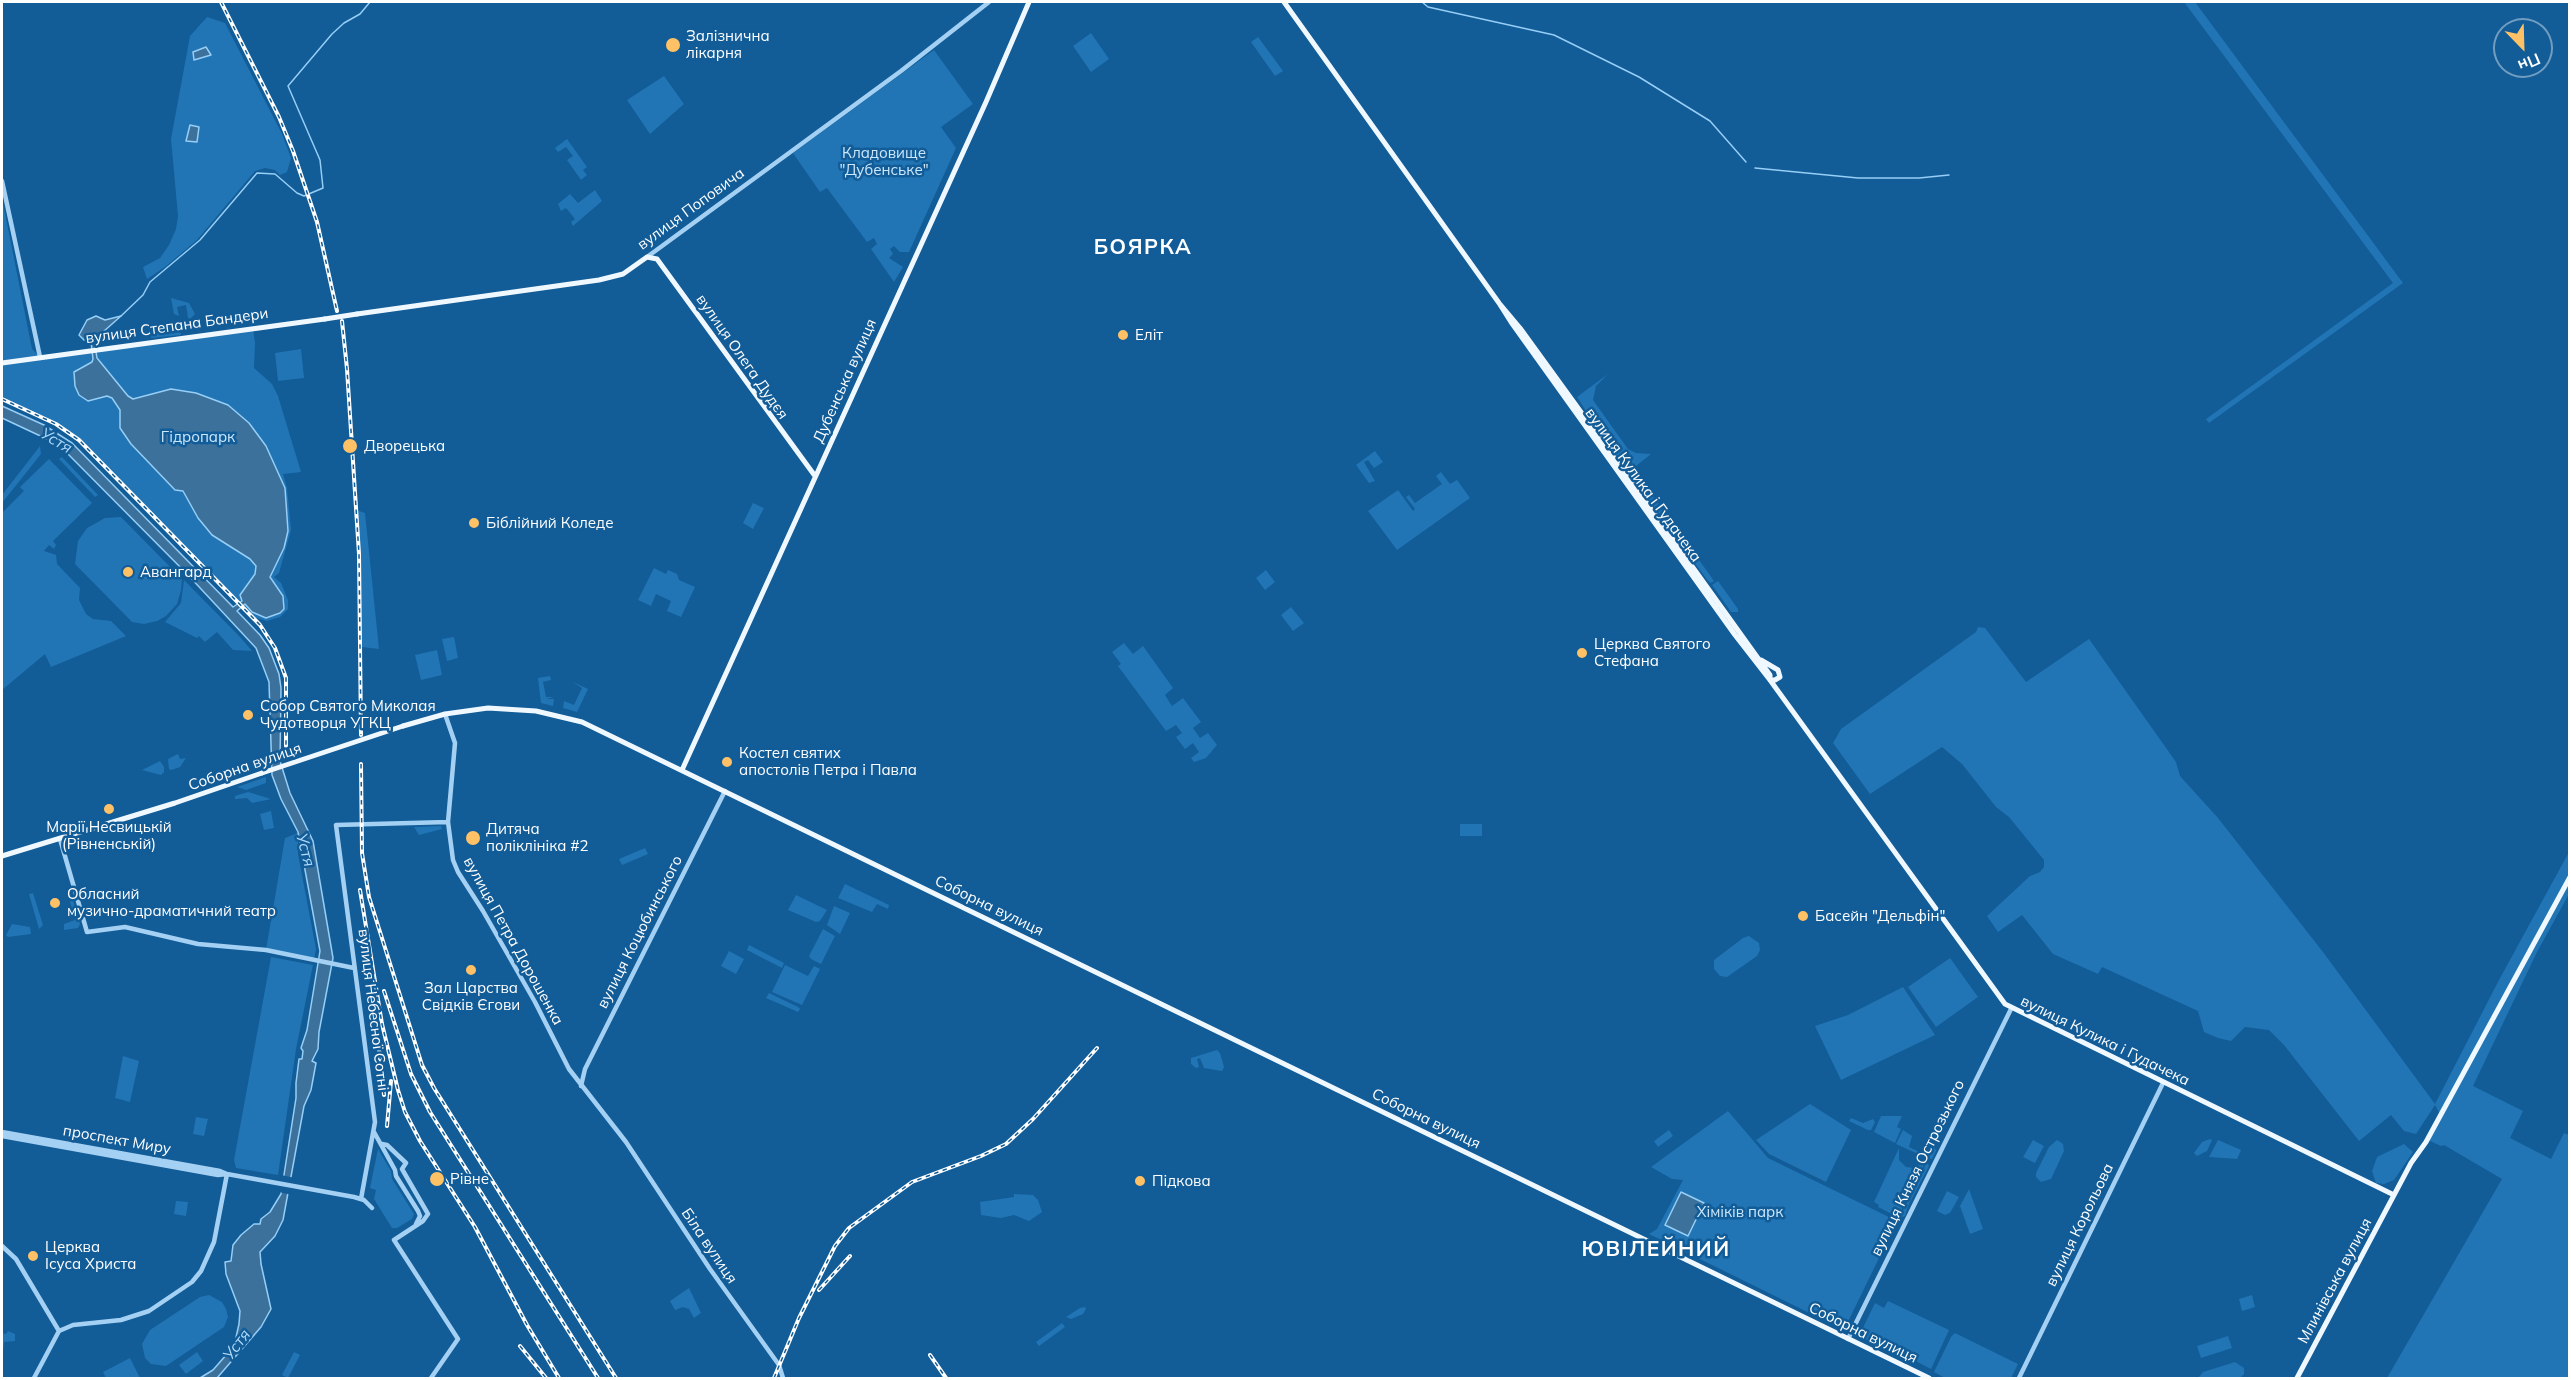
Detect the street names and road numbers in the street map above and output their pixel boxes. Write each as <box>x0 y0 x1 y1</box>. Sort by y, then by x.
street label: вулиця Поповича <box>634 164 748 254</box>
street label: вулиця Олега Дудєя <box>692 291 792 423</box>
street label: вулиця Степана Бандери <box>84 304 270 348</box>
street label: Дубенська вулиця <box>810 316 880 446</box>
street label: вулиця Кулика і Гудачека <box>1581 405 1705 565</box>
street label: Соборна вулиця <box>186 739 304 795</box>
street label: вулиця Коцюбинського <box>594 853 686 1011</box>
street label: вулиця Петра Дорошенка <box>459 854 567 1028</box>
street label: Соборна вулиця <box>932 872 1046 940</box>
street label: вулиця Небесної Сотні <box>354 928 392 1092</box>
street label: вулиця Кулика і Гудачека <box>2018 992 2192 1090</box>
street label: вулиця Князя Острозького <box>1867 1077 1969 1259</box>
street label: Соборна вулиця <box>1369 1085 1483 1153</box>
street label: проспект Миру <box>62 1122 172 1158</box>
street label: вулиця Корольова <box>2042 1161 2118 1289</box>
street label: Біла вулиця <box>677 1205 741 1287</box>
street label: Млинівська вулиця <box>2294 1215 2376 1347</box>
street label: Соборна вулиця <box>1806 1299 1920 1367</box>

